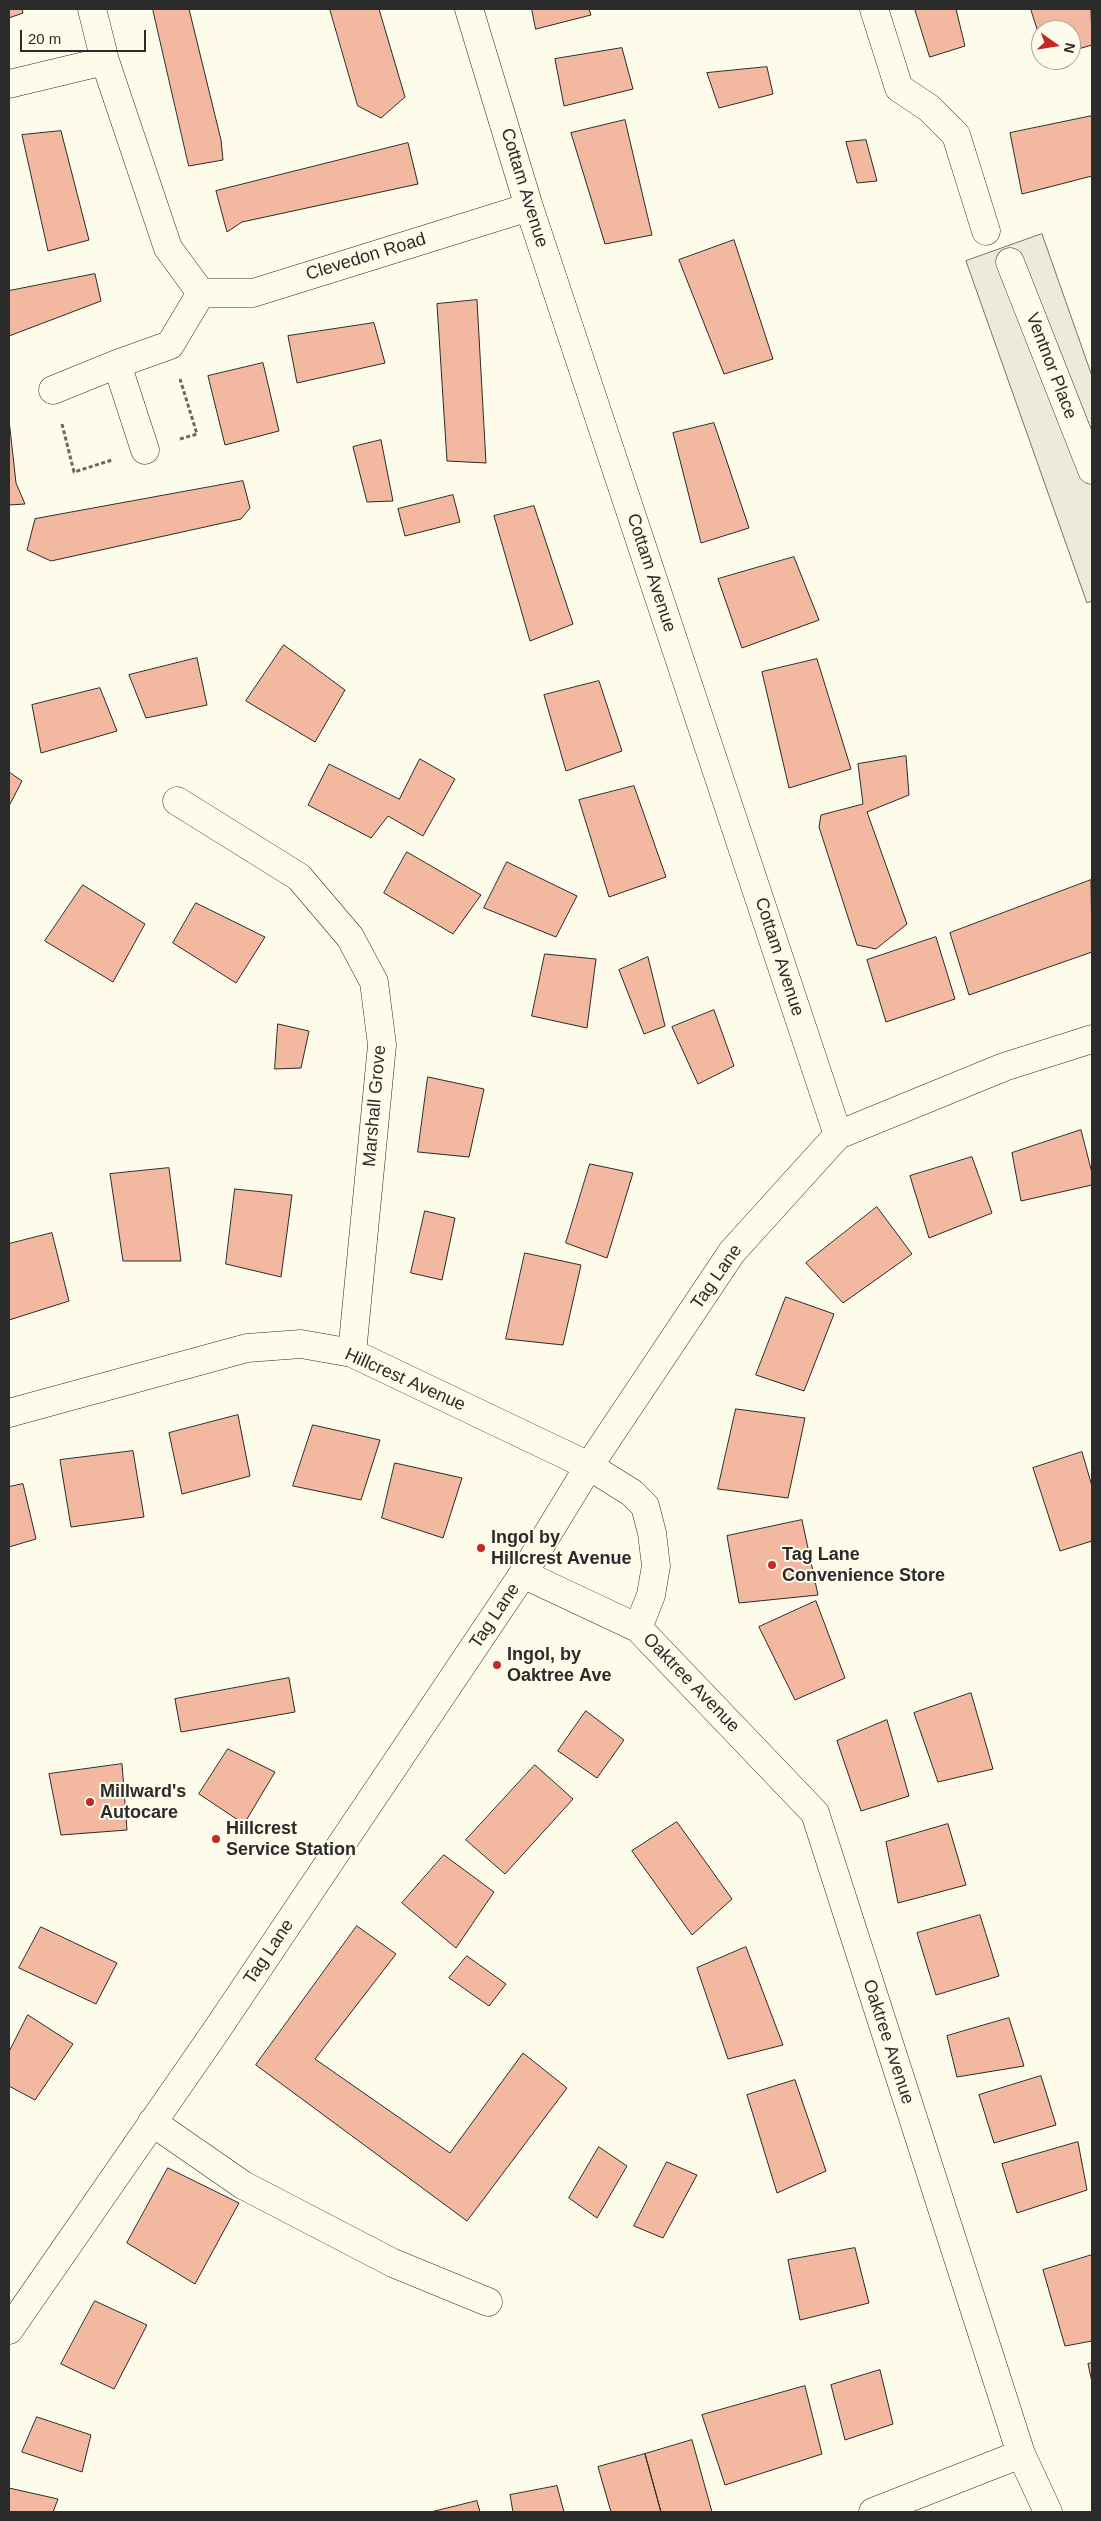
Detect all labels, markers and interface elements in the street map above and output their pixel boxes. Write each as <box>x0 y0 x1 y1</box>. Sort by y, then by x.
scale bar <box>22 20 149 52</box>
north arrow <box>1031 20 1081 70</box>
text: 20 m <box>28 30 61 47</box>
text: N <box>1061 41 1079 55</box>
street label: Cottam Avenue <box>496 126 552 250</box>
street label: Clevedon Road <box>304 229 428 285</box>
street label: Ventnor Place <box>1021 310 1081 422</box>
street label: Cottam Avenue <box>622 511 680 635</box>
street label: Cottam Avenue <box>750 895 808 1019</box>
street label: Marshall Grove <box>359 1044 391 1168</box>
street label: Tag Lane <box>687 1240 747 1314</box>
street label: Hillcrest Avenue <box>341 1344 469 1416</box>
place label: Ingol by Hillcrest Avenue <box>491 1527 631 1570</box>
marker: Ingol by Hillcrest Avenue <box>475 1542 487 1554</box>
place label: Tag Lane Convenience Store <box>782 1544 945 1586</box>
marker: Tag Lane Convenience Store <box>766 1559 778 1571</box>
street label: Tag Lane <box>465 1579 525 1653</box>
street label: Oaktree Avenue <box>638 1629 744 1737</box>
place label: Ingol, by Oaktree Ave <box>507 1644 611 1686</box>
marker: Ingol, by Oaktree Ave <box>491 1659 503 1671</box>
place label: Millward's Autocare <box>100 1781 186 1824</box>
marker: Millward's Autocare <box>84 1796 96 1808</box>
place label: Hillcrest Service Station <box>226 1818 356 1860</box>
marker: Hillcrest Service Station <box>210 1833 222 1845</box>
street label: Tag Lane <box>239 1915 299 1989</box>
street label: Oaktree Avenue <box>858 1977 918 2107</box>

